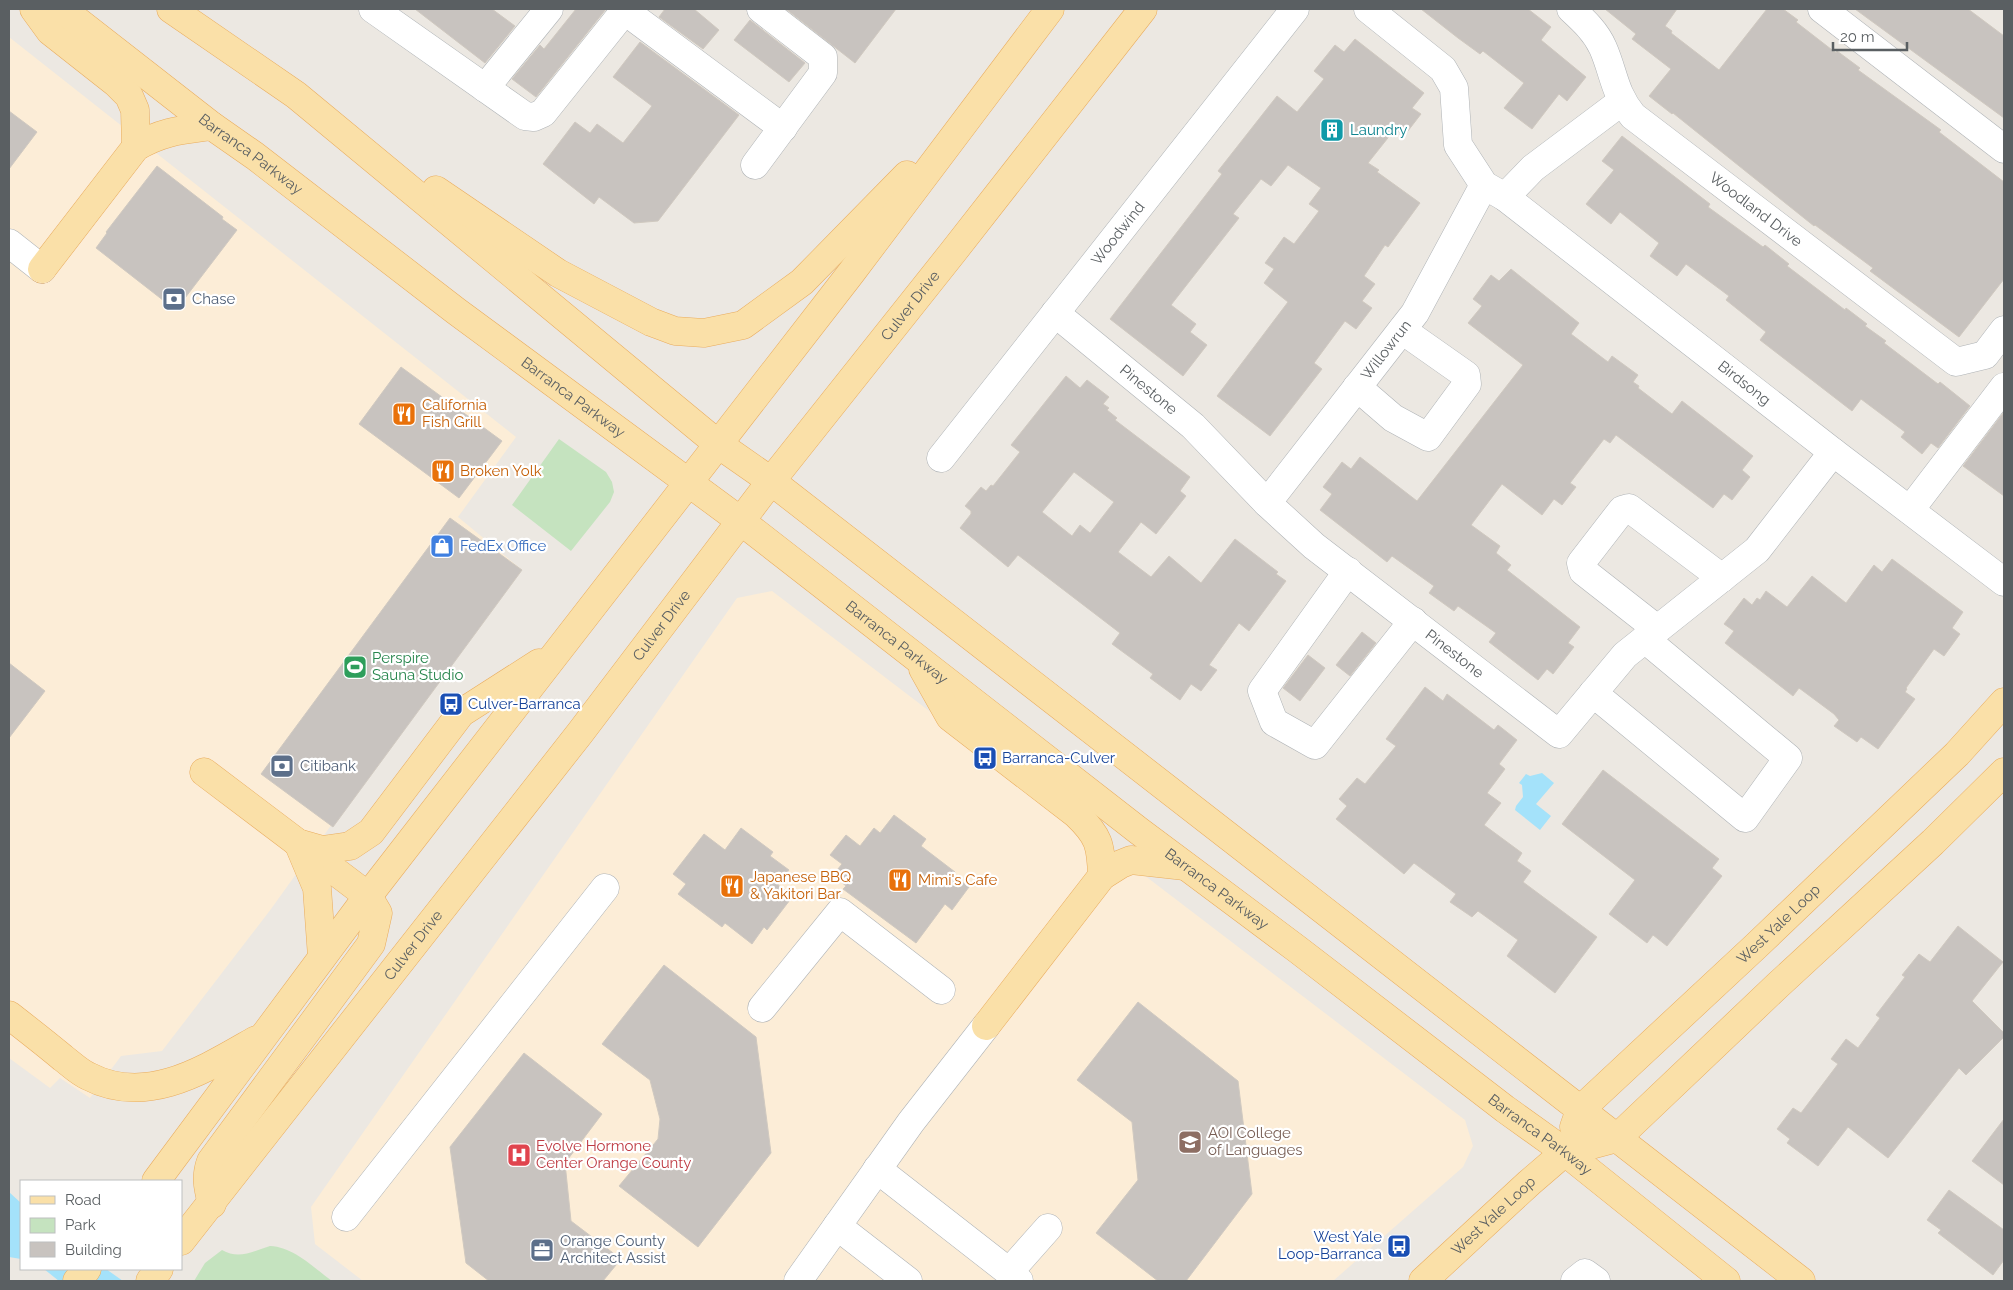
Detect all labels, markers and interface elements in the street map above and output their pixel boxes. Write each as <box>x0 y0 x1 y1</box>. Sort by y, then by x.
scale bar <box>1833 20 1907 52</box>
text: 20 m <box>1840 28 1875 46</box>
street label: Barranca Parkway <box>195 110 306 198</box>
building icon: Laundry <box>1319 117 1345 143</box>
place label: Laundry <box>1350 121 1407 139</box>
street label: Woodland Drive <box>1706 168 1806 251</box>
street label: Woodwind <box>1088 198 1149 269</box>
street label: Culver Drive <box>877 267 944 344</box>
bank icon: Chase <box>161 286 187 312</box>
place label: Chase <box>192 290 235 308</box>
street label: Willowrun <box>1357 316 1415 383</box>
street label: Barranca Parkway <box>518 353 629 442</box>
street label: Birdsong <box>1714 357 1774 409</box>
street label: Pinestone <box>1116 361 1181 419</box>
place label: California Fish Grill <box>422 396 487 431</box>
restaurant icon: California Fish Grill <box>391 401 417 427</box>
restaurant icon: Broken Yolk <box>430 458 456 484</box>
place label: Broken Yolk <box>460 462 542 480</box>
shop icon: FedEx Office <box>429 533 455 559</box>
place label: FedEx Office <box>460 537 546 555</box>
street label: Culver Drive <box>629 586 694 664</box>
street label: Barranca Parkway <box>842 597 951 688</box>
street label: Pinestone <box>1422 626 1487 682</box>
place label: Perspire Sauna Studio <box>372 649 463 684</box>
sports icon: Perspire Sauna Studio <box>342 654 368 680</box>
bus stop icon: Culver-Barranca <box>438 691 464 717</box>
place label: Culver-Barranca <box>468 695 581 713</box>
bus stop icon: Barranca-Culver <box>972 745 998 771</box>
place label: Barranca-Culver <box>1002 749 1116 767</box>
bank icon: Citibank <box>269 753 295 779</box>
place label: Citibank <box>300 757 356 775</box>
street label: Barranca Parkway <box>1161 845 1272 934</box>
restaurant icon: Mimi's Cafe <box>887 867 913 893</box>
place label: Japanese BBQ & Yakitori Bar <box>750 868 851 903</box>
place label: Mimi's Cafe <box>918 871 997 889</box>
restaurant icon: Japanese BBQ & Yakitori Bar <box>719 873 745 899</box>
street label: West Yale Loop <box>1733 880 1824 968</box>
street label: Culver Drive <box>380 906 446 984</box>
street label: Barranca Parkway <box>1485 1090 1596 1179</box>
place label: AOI College of Languages <box>1208 1124 1303 1159</box>
school or university icon: AOI College of Languages <box>1177 1129 1203 1155</box>
place label: Evolve Hormone Center Orange County <box>536 1137 691 1172</box>
hospital icon: Evolve Hormone Center Orange County <box>506 1142 532 1168</box>
street label: West Yale Loop <box>1448 1172 1539 1259</box>
legend <box>20 1180 182 1270</box>
text: Road <box>65 1191 101 1209</box>
text: Park <box>65 1216 96 1234</box>
place label: West Yale Loop-Barranca <box>1278 1228 1382 1263</box>
place label: Orange County Architect Assist <box>560 1232 666 1267</box>
bus stop icon: West Yale Loop-Barranca <box>1386 1233 1412 1259</box>
office icon: Orange County Architect Assist <box>529 1237 555 1263</box>
text: Building <box>65 1241 122 1259</box>

